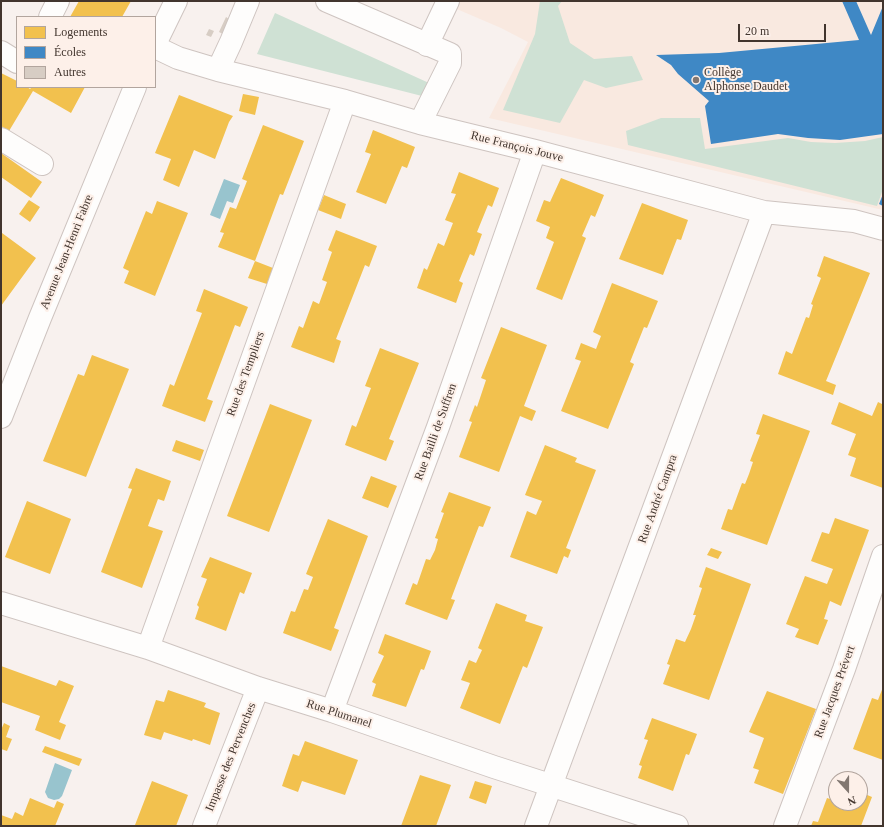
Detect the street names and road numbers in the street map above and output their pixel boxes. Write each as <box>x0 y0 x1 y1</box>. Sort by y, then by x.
street label: Rue François Jouve <box>469 129 565 165</box>
street label: Avenue Jean-Henri Fabre <box>37 193 97 311</box>
street label: Rue des Templiers <box>224 330 268 418</box>
street label: Rue Bailli de Suffren <box>412 382 460 482</box>
street label: Rue André Campra <box>635 453 681 545</box>
street label: Rue Jacques Prévert <box>812 644 858 740</box>
street label: Rue Plumanel <box>305 697 373 731</box>
street label: Impasse des Pervenches <box>203 701 259 813</box>

